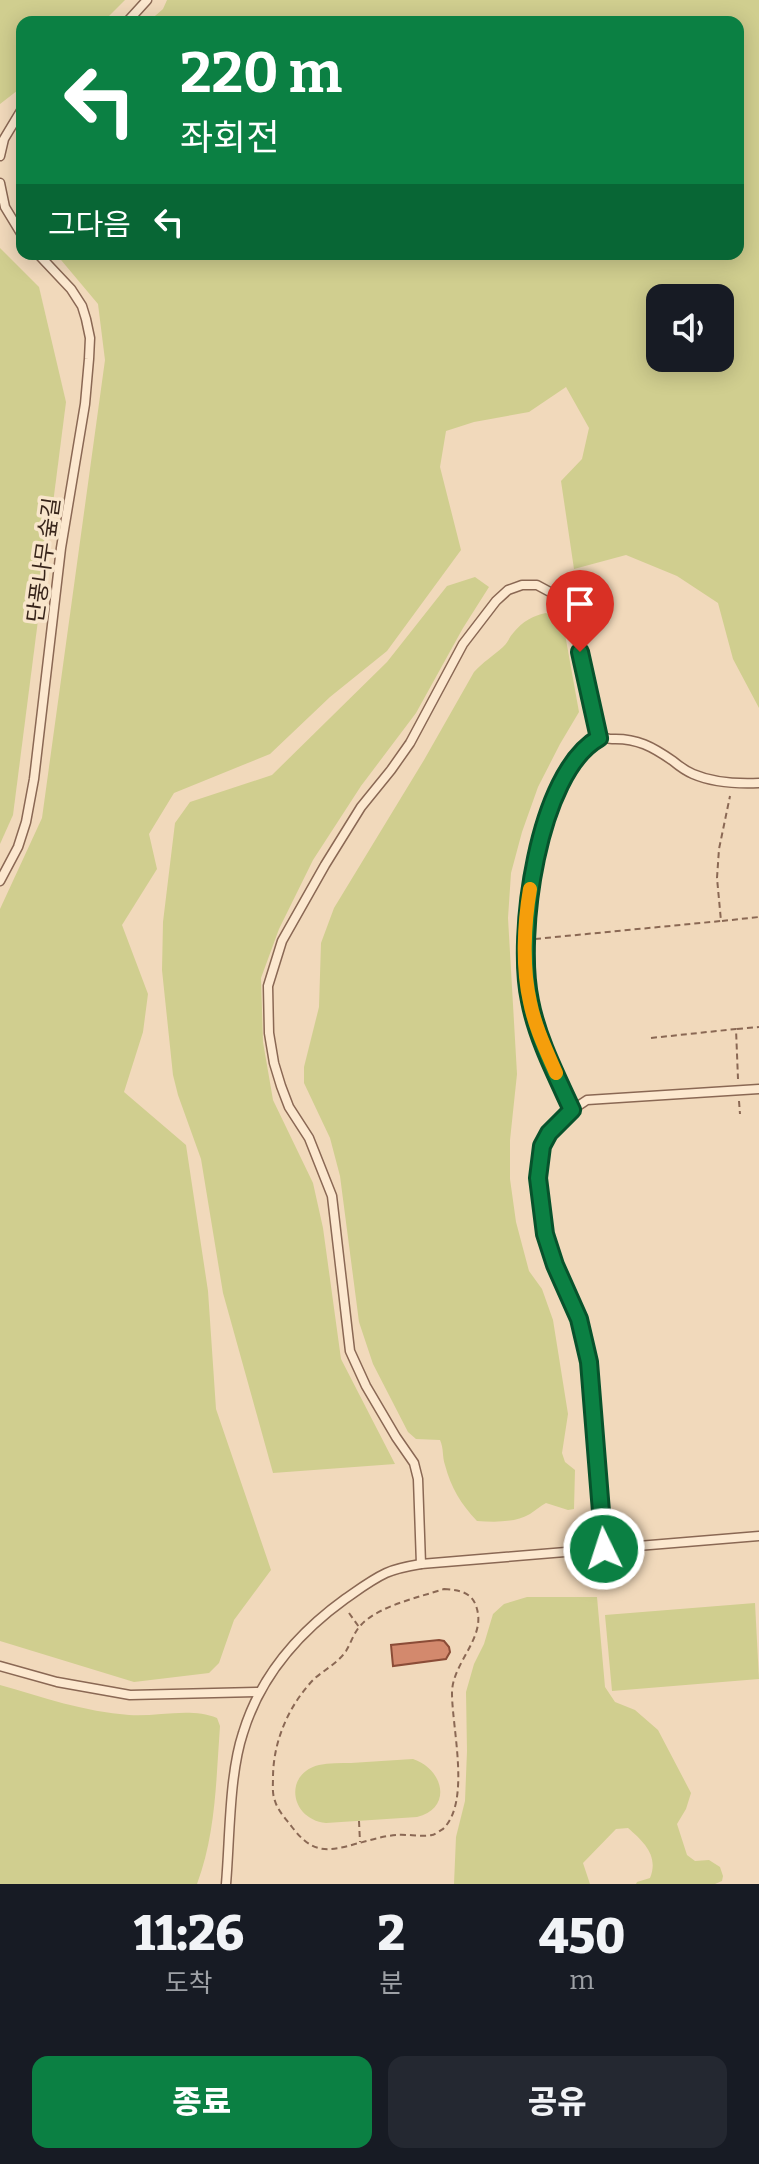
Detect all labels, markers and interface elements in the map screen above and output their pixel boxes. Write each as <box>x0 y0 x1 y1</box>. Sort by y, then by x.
text: 220 m <box>180 40 342 107</box>
icon: left <box>48 48 152 152</box>
text: 좌회전 <box>180 116 279 160</box>
icon: left <box>147 200 191 244</box>
text: 그다음 <box>48 207 131 243</box>
map controls <box>646 284 734 372</box>
button: sound <box>646 284 734 372</box>
street label: 단풍나무 숲길 <box>21 496 66 624</box>
pin <box>546 570 614 652</box>
icon: arrive <box>558 582 602 626</box>
position arrow <box>562 1507 646 1591</box>
text: 11:26 <box>134 1905 244 1963</box>
text: 2 <box>378 1905 405 1963</box>
text: 450 <box>539 1908 625 1966</box>
text: m <box>570 1965 594 1996</box>
text: 도착 <box>165 1968 213 1999</box>
text: 분 <box>379 1968 403 1999</box>
button: 종료 <box>32 2056 372 2148</box>
button: 공유 <box>388 2056 727 2148</box>

